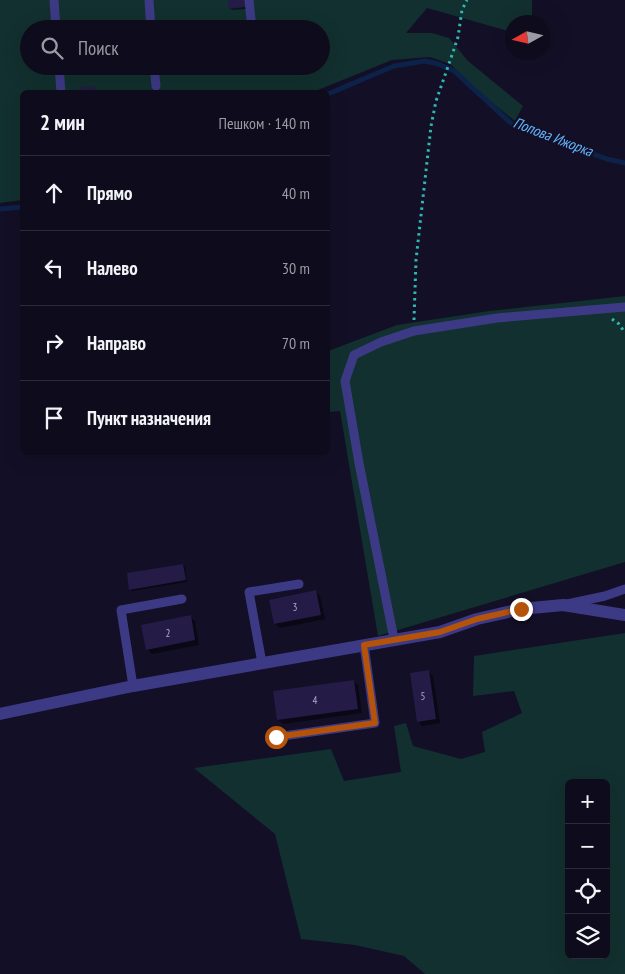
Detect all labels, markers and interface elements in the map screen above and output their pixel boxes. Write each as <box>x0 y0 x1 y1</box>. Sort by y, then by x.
north arrow <box>505 15 550 60</box>
search box <box>20 20 330 75</box>
icon: search <box>38 34 66 62</box>
text: Поиск <box>78 36 119 60</box>
text: 2 мин <box>40 109 85 136</box>
text: Пешком · 140 m <box>219 113 310 133</box>
water label: Попова Ижорка <box>511 113 596 161</box>
icon: ahead <box>40 179 68 207</box>
text: Прямо <box>87 181 132 205</box>
text: 40 m <box>282 183 310 203</box>
icon: left <box>40 254 68 282</box>
text: Налево <box>87 256 138 280</box>
text: 30 m <box>282 258 310 278</box>
icon: right <box>40 329 68 357</box>
text: Направо <box>87 331 146 355</box>
text: 70 m <box>282 333 310 353</box>
icon: arrive <box>40 404 68 432</box>
text: Пункт назначения <box>87 406 211 430</box>
route end <box>510 598 533 621</box>
house number: 3 <box>293 600 298 614</box>
house number: 2 <box>166 626 171 640</box>
house number: 5 <box>421 689 426 703</box>
house number: 4 <box>313 693 318 707</box>
route start <box>265 726 288 749</box>
map controls <box>565 779 610 959</box>
button: + <box>565 779 610 824</box>
button: − <box>565 824 610 869</box>
button: locate <box>565 869 610 914</box>
button: layers <box>565 914 610 959</box>

